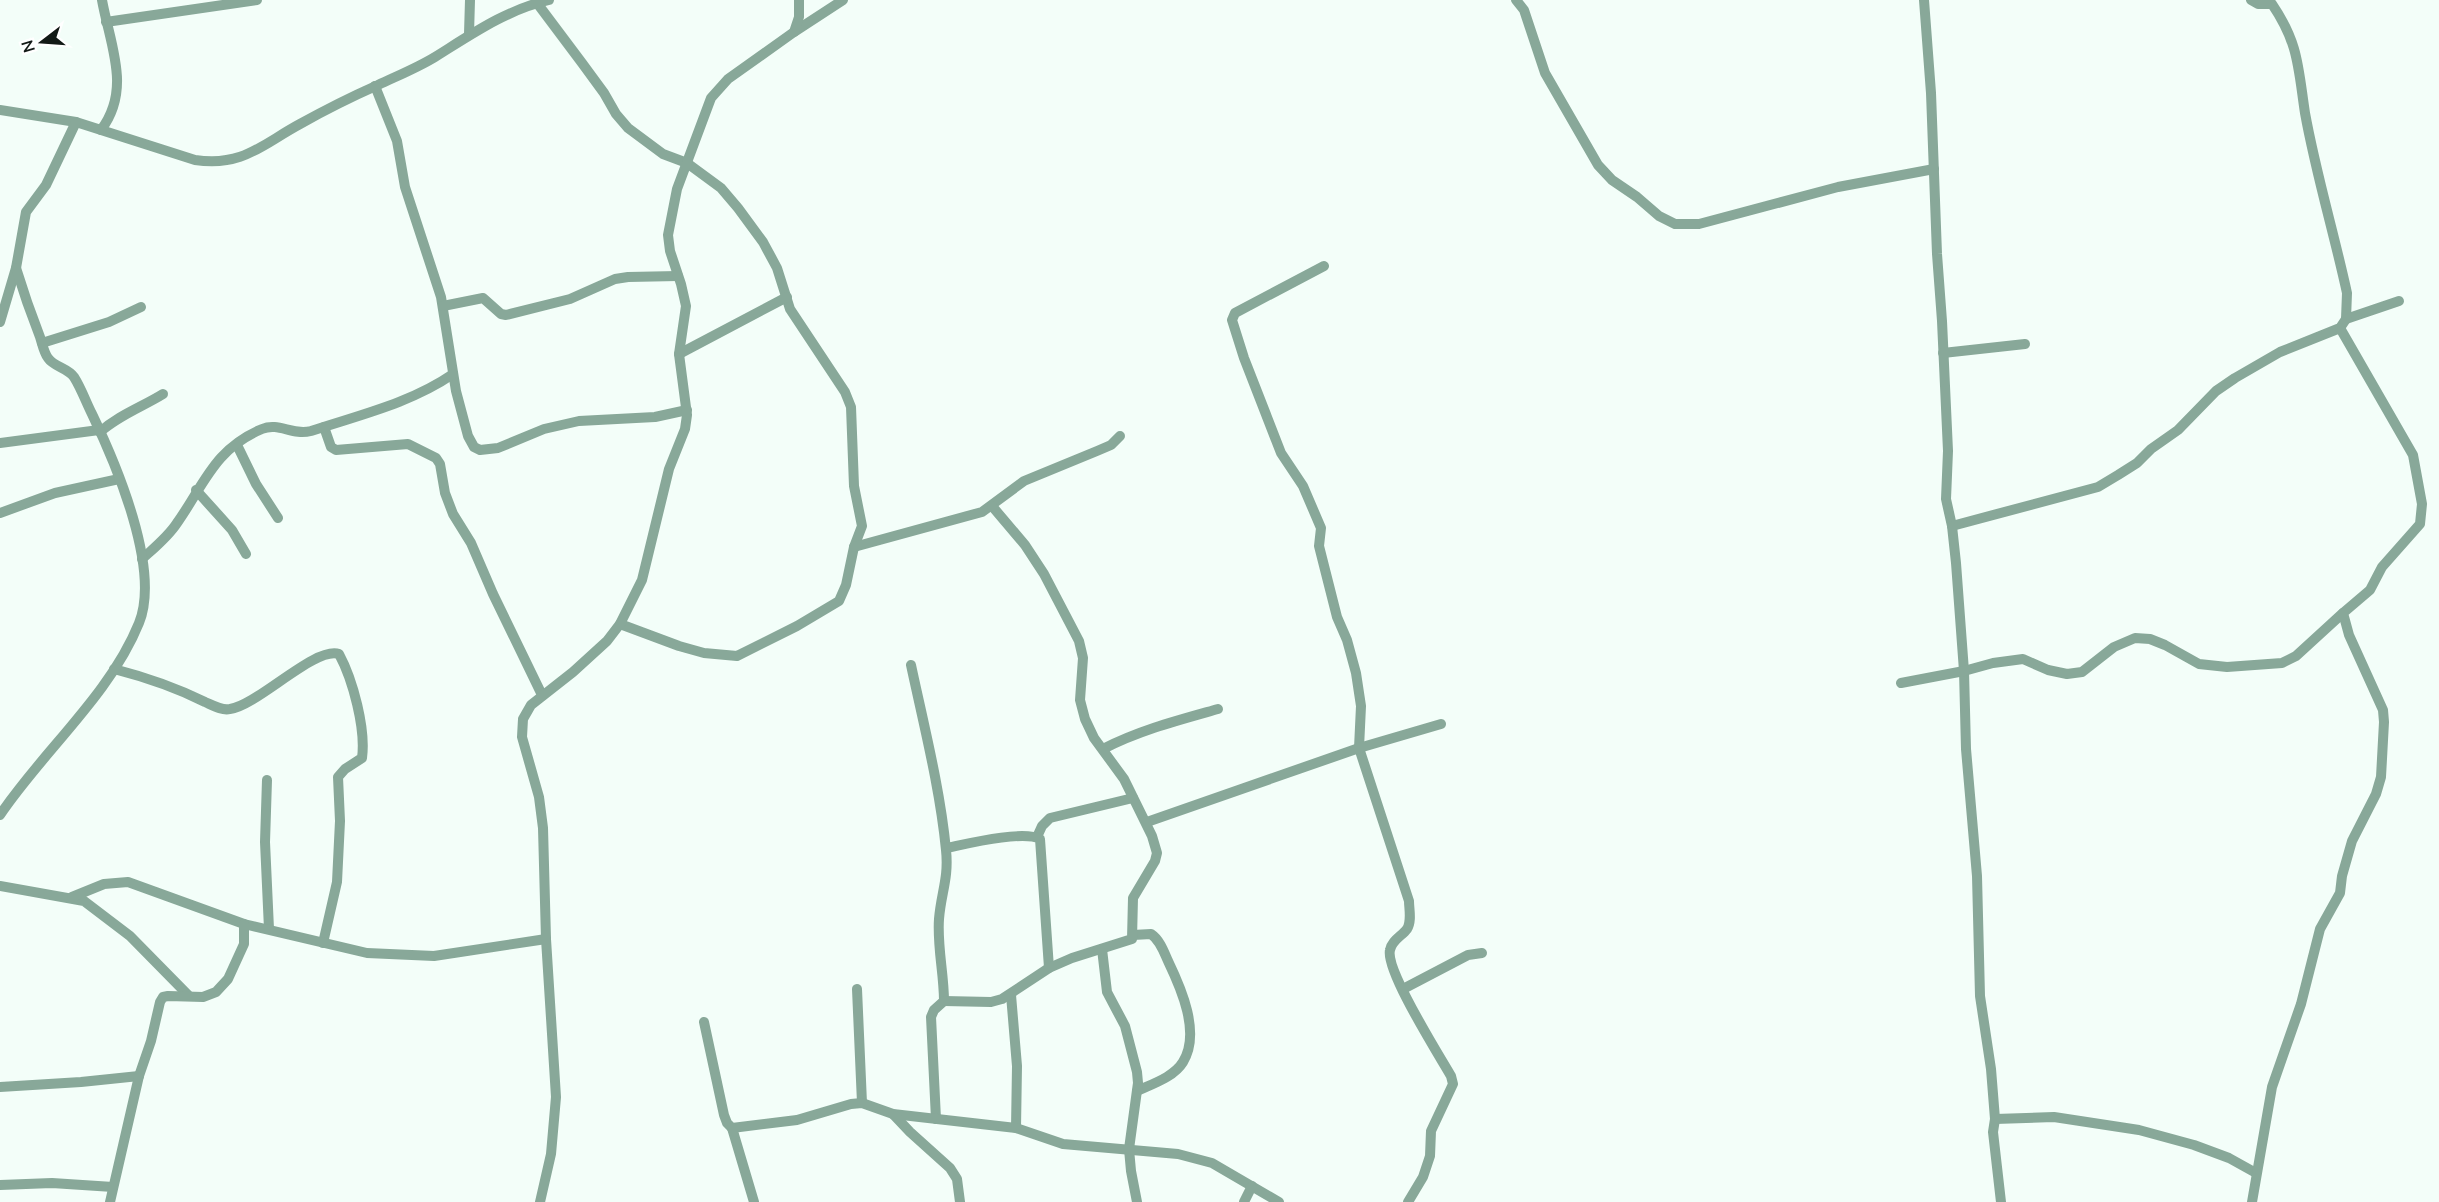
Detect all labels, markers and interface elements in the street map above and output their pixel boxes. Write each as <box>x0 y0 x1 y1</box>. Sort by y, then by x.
north arrow <box>12 12 72 72</box>
text: N <box>16 38 39 55</box>

